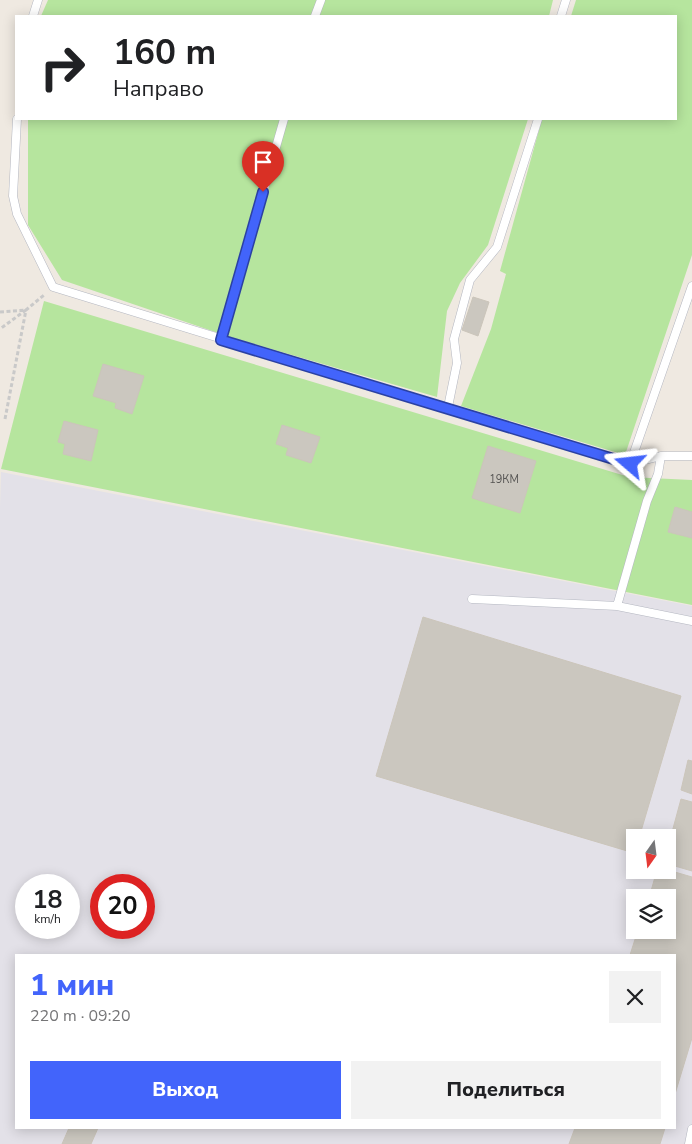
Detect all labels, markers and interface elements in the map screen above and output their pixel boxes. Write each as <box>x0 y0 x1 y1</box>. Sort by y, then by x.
text: 160 m <box>113 29 216 76</box>
icon: right <box>30 35 95 100</box>
text: Направо <box>113 74 204 104</box>
pin <box>242 141 284 192</box>
icon: arrive <box>249 148 277 176</box>
position arrow <box>603 437 655 489</box>
house number: 19КМ <box>489 472 519 487</box>
north arrow <box>626 829 676 879</box>
map controls <box>626 829 676 939</box>
speed limit sign: 20 <box>90 874 155 939</box>
text: 18 <box>32 883 63 917</box>
button: layers <box>626 889 676 939</box>
text: km/h <box>34 911 61 927</box>
text: 1 мин <box>30 965 114 1006</box>
button: close <box>609 971 661 1023</box>
text: 220 m · 09:20 <box>30 1005 131 1027</box>
button: Выход <box>30 1061 341 1119</box>
button: Поделиться <box>351 1061 661 1119</box>

